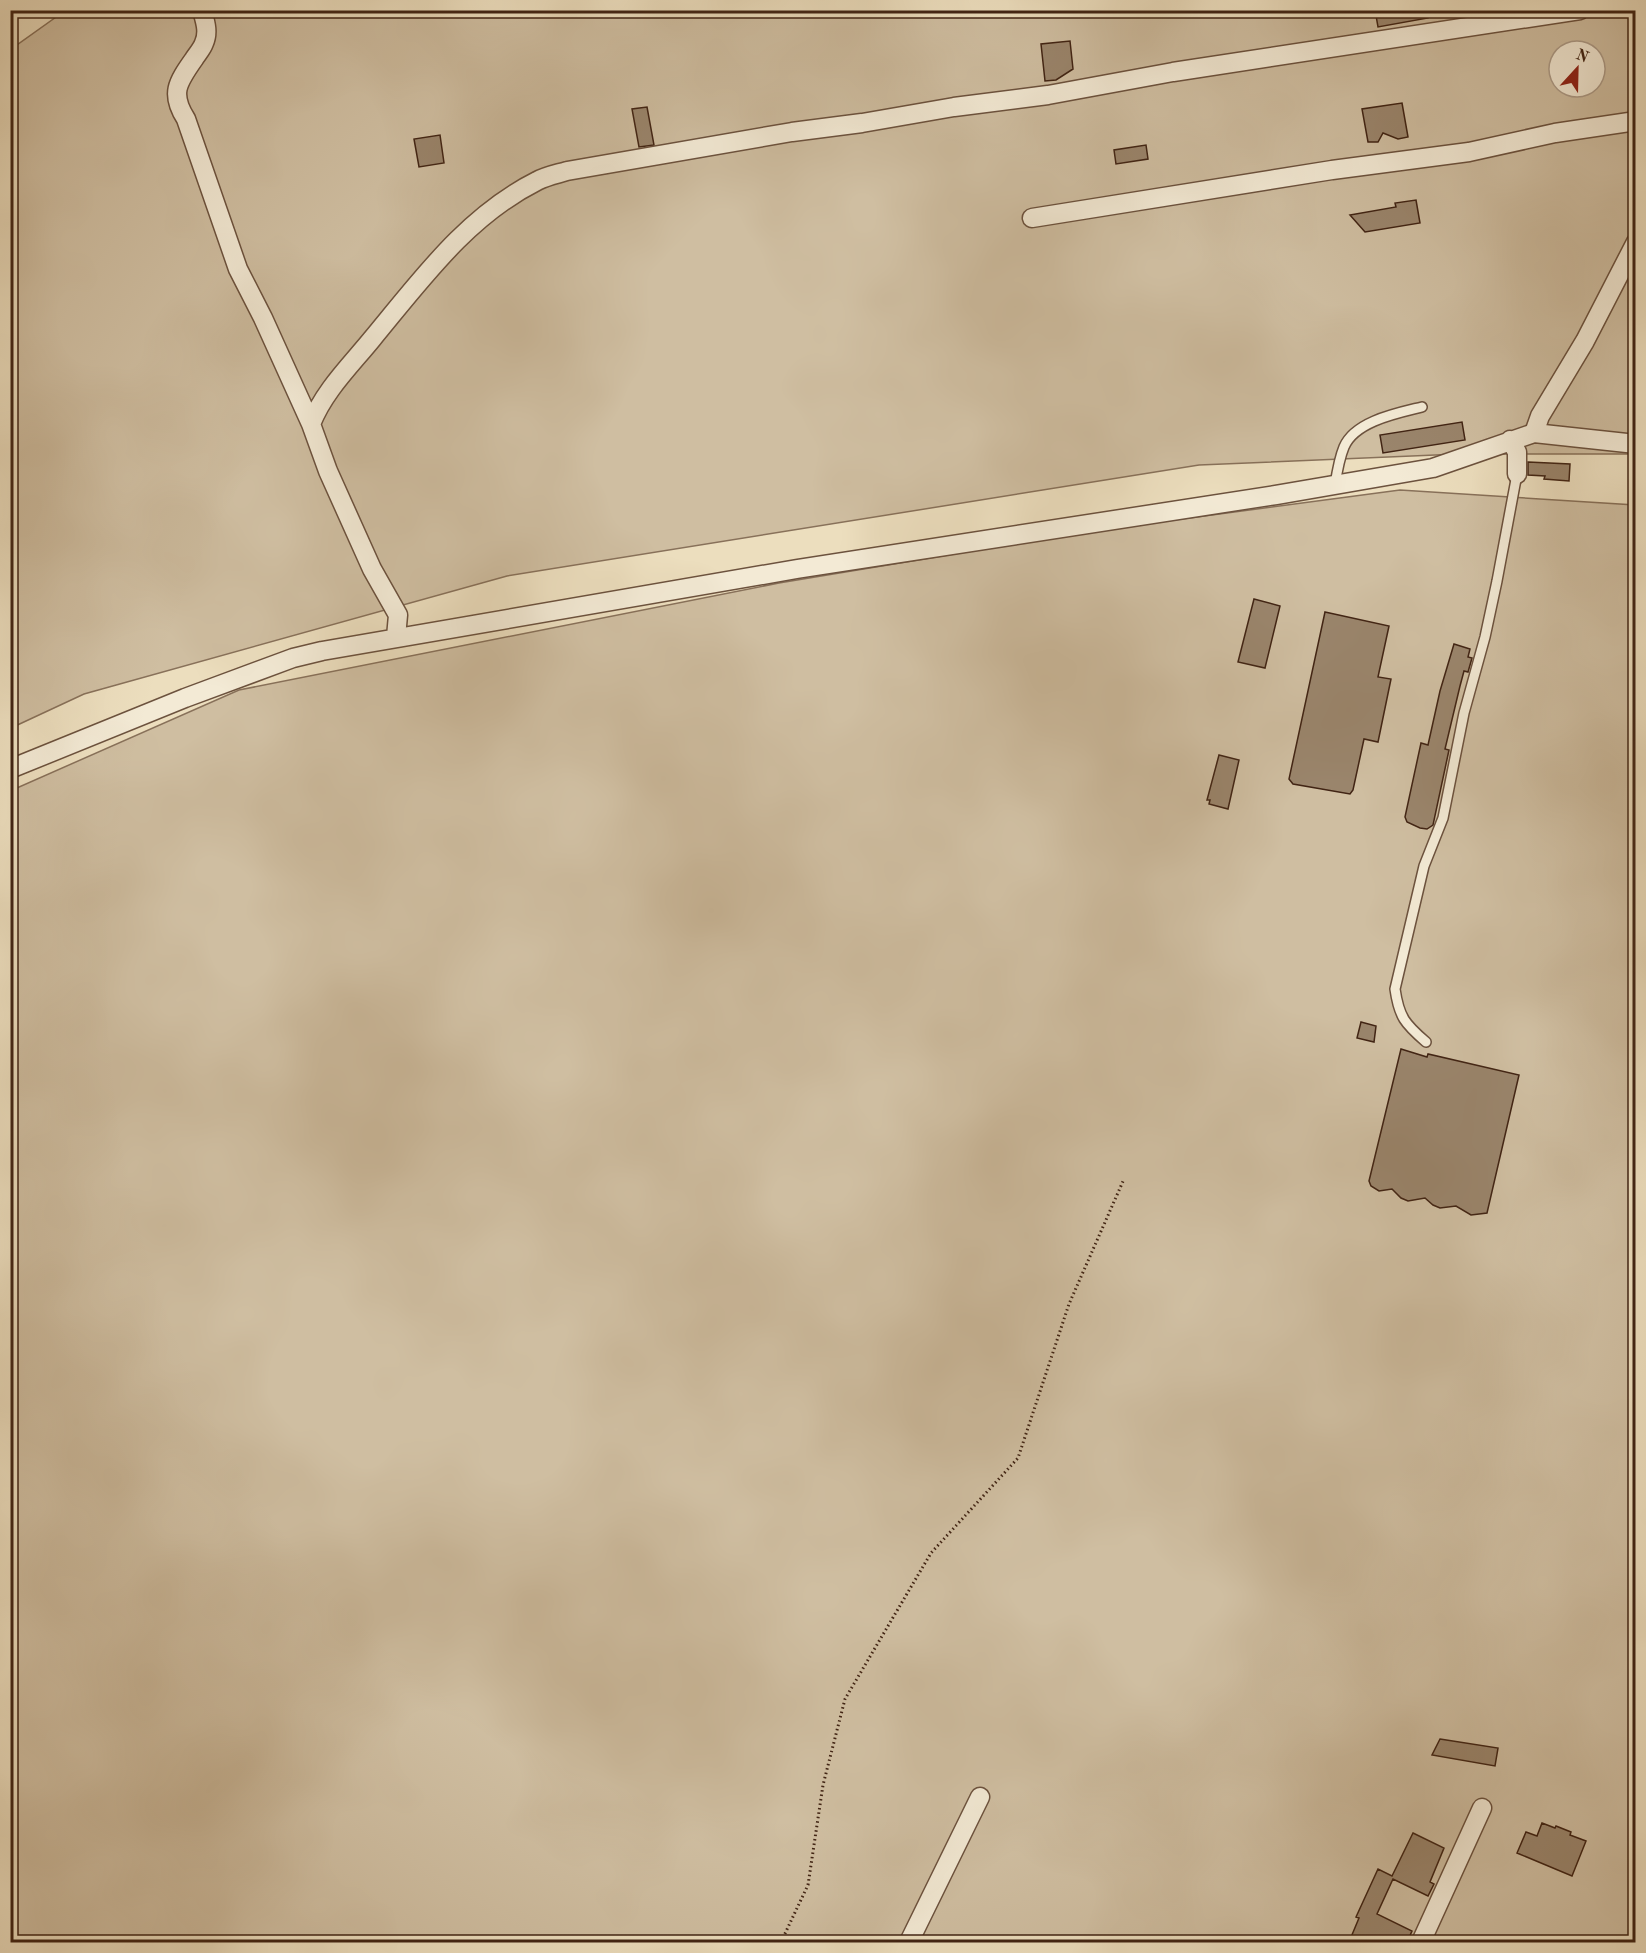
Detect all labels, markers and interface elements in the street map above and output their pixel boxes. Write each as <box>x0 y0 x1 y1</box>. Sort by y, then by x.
north arrow <box>1547 39 1607 99</box>
text: N <box>1573 47 1591 67</box>

